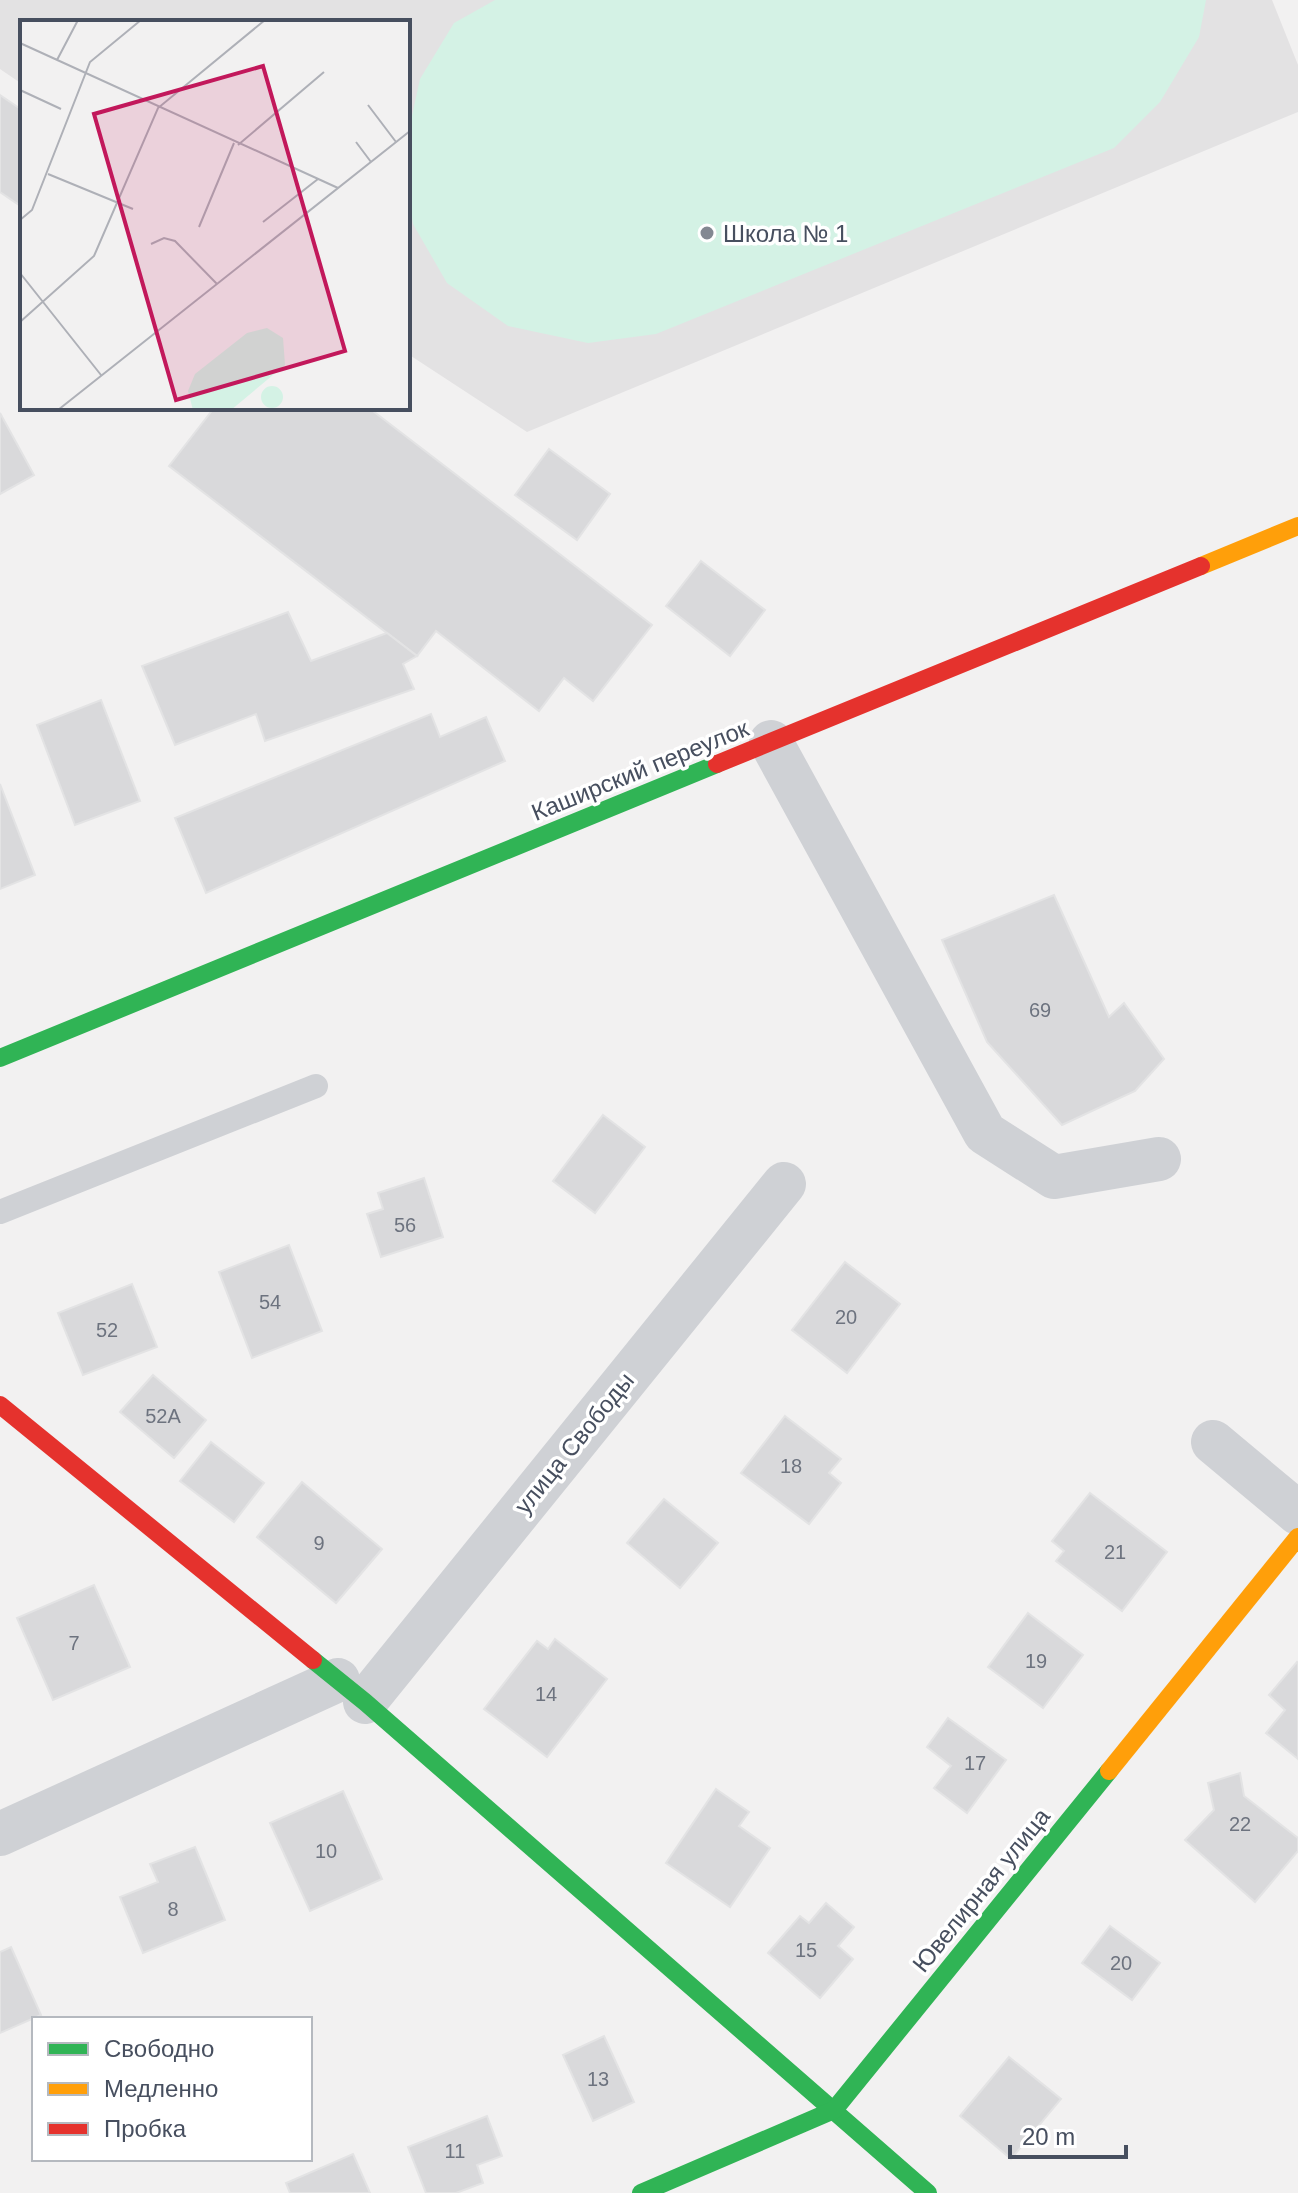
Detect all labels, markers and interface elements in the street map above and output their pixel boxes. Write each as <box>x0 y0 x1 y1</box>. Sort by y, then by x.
inset map <box>20 20 410 410</box>
place label: Школа № 1 <box>723 220 848 247</box>
marker: Школа № 1 <box>698 224 716 242</box>
street label: Каширский переулок <box>528 714 753 826</box>
house number: 69 <box>1029 999 1051 1021</box>
house number: 56 <box>394 1214 416 1236</box>
house number: 54 <box>259 1291 281 1313</box>
house number: 20 <box>835 1306 857 1328</box>
house number: 52 <box>96 1319 118 1341</box>
street label: улица Свободы <box>509 1367 639 1519</box>
house number: 52А <box>145 1405 181 1427</box>
house number: 18 <box>780 1455 802 1477</box>
house number: 9 <box>313 1532 325 1554</box>
house number: 21 <box>1104 1541 1126 1563</box>
house number: 7 <box>68 1632 80 1654</box>
house number: 19 <box>1025 1650 1047 1672</box>
house number: 14 <box>535 1683 557 1705</box>
house number: 17 <box>964 1752 986 1774</box>
street label: Ювелирная улица <box>907 1802 1056 1977</box>
house number: 22 <box>1229 1813 1251 1835</box>
house number: 10 <box>315 1840 337 1862</box>
house number: 8 <box>167 1898 179 1920</box>
house number: 15 <box>795 1939 817 1961</box>
house number: 20 <box>1110 1952 1132 1974</box>
legend <box>32 2017 312 2161</box>
text: Свободно <box>104 2035 214 2062</box>
house number: 13 <box>587 2068 609 2090</box>
text: Медленно <box>104 2075 218 2102</box>
scale bar <box>1010 2109 1126 2159</box>
text: Пробка <box>104 2115 187 2142</box>
text: 20 m <box>1022 2123 1075 2150</box>
house number: 11 <box>445 2140 465 2162</box>

